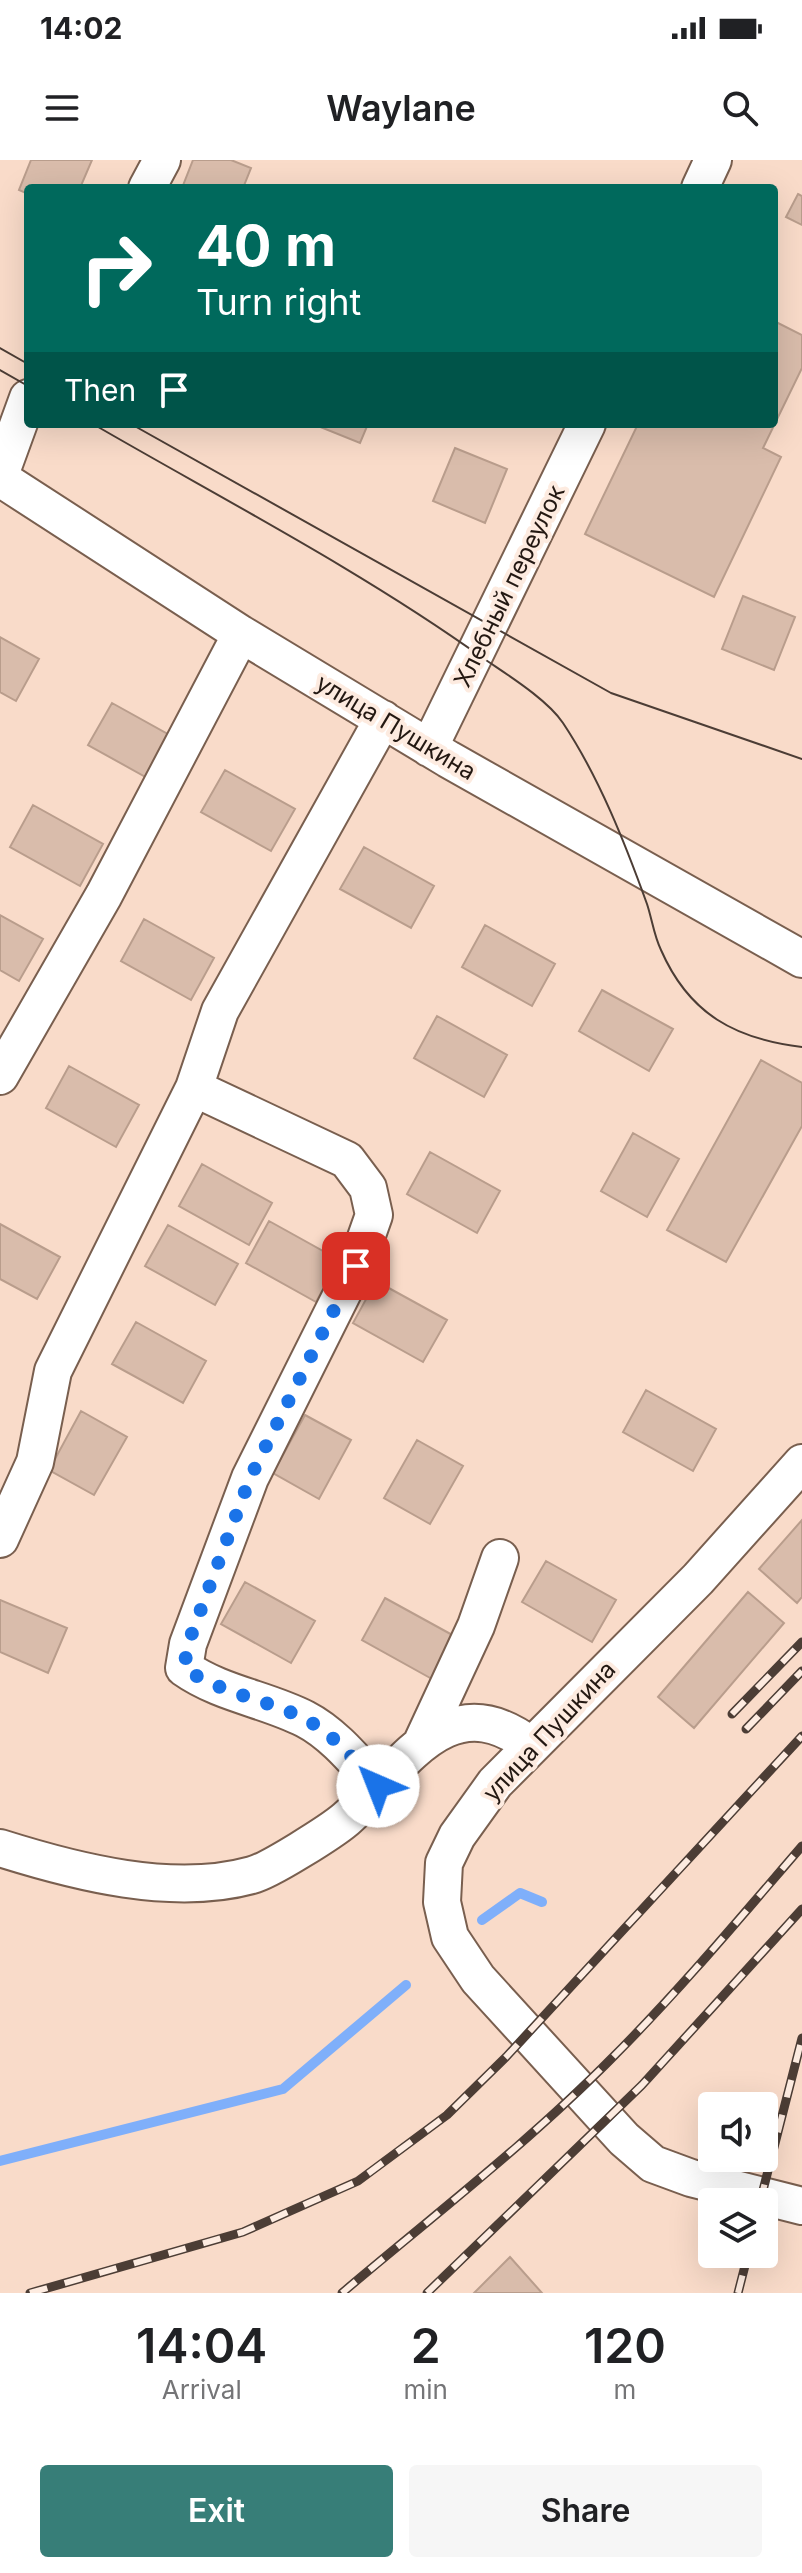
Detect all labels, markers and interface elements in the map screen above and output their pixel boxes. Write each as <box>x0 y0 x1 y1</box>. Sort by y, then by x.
text: 14:02 <box>40 10 122 46</box>
icon: menu <box>40 86 84 130</box>
text: Waylane <box>326 86 476 130</box>
icon: search <box>718 86 762 130</box>
text: 40 m <box>196 212 336 280</box>
icon: right <box>64 216 168 320</box>
text: Turn right <box>196 280 361 324</box>
icon: arrive <box>152 368 196 412</box>
text: Then <box>64 372 136 408</box>
street label: Хлебный переулок <box>448 480 570 692</box>
street label: улица Пушкина <box>311 668 481 786</box>
pin <box>322 1232 390 1300</box>
icon: arrive <box>334 1244 378 1288</box>
street label: улица Пушкина <box>477 1655 621 1807</box>
position arrow <box>336 1744 420 1828</box>
map controls <box>698 2092 778 2268</box>
button: sound <box>698 2092 778 2172</box>
button: layers <box>698 2188 778 2268</box>
text: 14:04 <box>136 2316 267 2375</box>
text: 2 <box>411 2316 441 2375</box>
text: 120 <box>584 2316 666 2375</box>
text: Arrival <box>162 2374 242 2405</box>
text: min <box>403 2374 448 2405</box>
text: m <box>614 2374 636 2405</box>
button: Exit <box>40 2465 393 2557</box>
button: Share <box>409 2465 762 2557</box>

